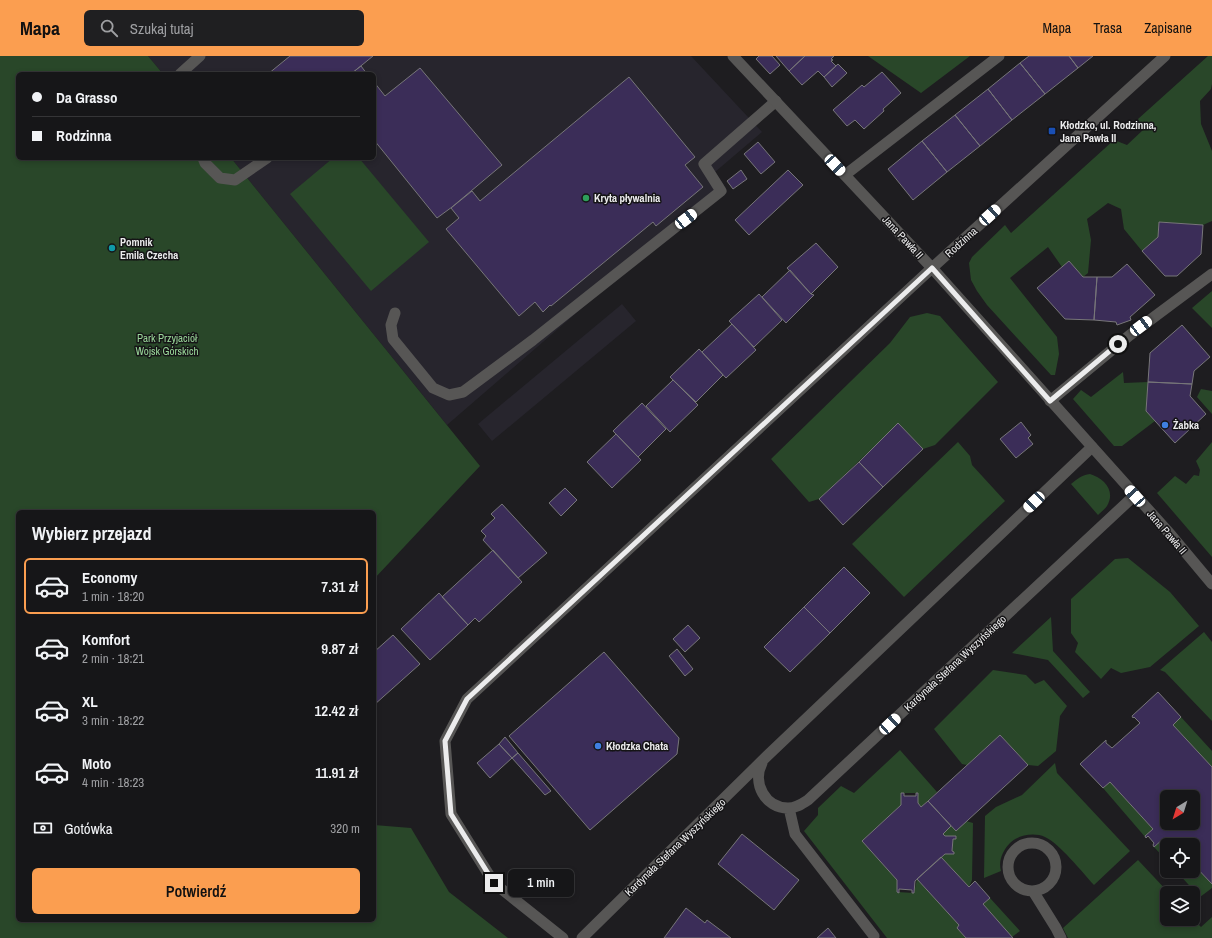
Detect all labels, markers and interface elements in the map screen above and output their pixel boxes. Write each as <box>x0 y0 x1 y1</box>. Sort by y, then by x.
search box <box>84 10 364 46</box>
text: Mapa <box>20 15 60 41</box>
icon: search <box>98 17 120 39</box>
text: Szukaj tutaj <box>130 18 193 39</box>
text: Mapa <box>1042 19 1071 37</box>
text: Trasa <box>1093 19 1122 37</box>
text: Zapisane <box>1144 19 1192 37</box>
text: Da Grasso <box>56 87 118 108</box>
place label: Kłodzko, ul. Rodzinna, Jana Pawła II <box>1060 118 1157 145</box>
text: Rodzinna <box>56 125 111 146</box>
marker: Kłodzko, ul. Rodzinna, Jana Pawła II <box>1047 126 1057 136</box>
car <box>822 152 848 178</box>
place label: Kryta pływalnia <box>594 191 660 205</box>
marker: Kryta pływalnia <box>581 193 591 203</box>
car <box>977 203 1003 227</box>
car <box>673 207 699 231</box>
street label: Jana Pawła II <box>879 212 927 262</box>
street label: Rodzinna <box>942 224 980 260</box>
place label: Pomnik Emila Czecha <box>120 235 178 262</box>
marker: Pomnik Emila Czecha <box>107 243 117 253</box>
car <box>1128 314 1154 338</box>
park label: Park Przyjaciół Wojsk Górskich <box>136 331 199 358</box>
route start <box>1109 335 1127 353</box>
place label: Żabka <box>1173 418 1199 432</box>
marker: Żabka <box>1160 420 1170 430</box>
car <box>1123 483 1147 509</box>
car <box>1021 489 1047 515</box>
street label: Jana Pawła II <box>1144 507 1190 557</box>
text: Wybierz przejazd <box>32 521 152 546</box>
text: Economy <box>82 567 137 588</box>
icon: car <box>34 568 70 604</box>
text: 7.31 zł <box>321 576 358 597</box>
text: 1 min · 18:20 <box>82 588 144 605</box>
street label: Kardynała Stefana Wyszyńskiego <box>901 612 1009 714</box>
text: Komfort <box>82 629 130 650</box>
icon: car <box>34 630 70 666</box>
text: 9.87 zł <box>321 638 358 659</box>
text: 2 min · 18:21 <box>82 650 144 667</box>
text: XL <box>82 691 98 712</box>
icon: car <box>34 692 70 728</box>
text: 12.42 zł <box>314 700 358 721</box>
car <box>877 711 903 737</box>
text: 3 min · 18:22 <box>82 712 144 729</box>
place label: Kłodzka Chata <box>606 739 668 753</box>
marker: Kłodzka Chata <box>593 741 603 751</box>
text: Moto <box>82 753 111 774</box>
icon: car <box>34 754 70 790</box>
text: 11.91 zł <box>315 762 358 783</box>
text: 4 min · 18:23 <box>82 774 144 791</box>
north arrow <box>1160 790 1200 830</box>
map controls <box>1160 790 1200 926</box>
street label: Kardynała Stefana Wyszyńskiego <box>622 795 728 899</box>
icon: cash <box>32 817 54 839</box>
text: Gotówka <box>64 818 113 839</box>
text: 320 m <box>330 820 360 837</box>
button: locate <box>1160 838 1200 878</box>
button: Potwierdź <box>32 868 360 914</box>
callout: 1 min <box>508 869 574 897</box>
route end <box>485 874 503 892</box>
text: 1 min <box>527 874 555 891</box>
button: layers <box>1160 886 1200 926</box>

